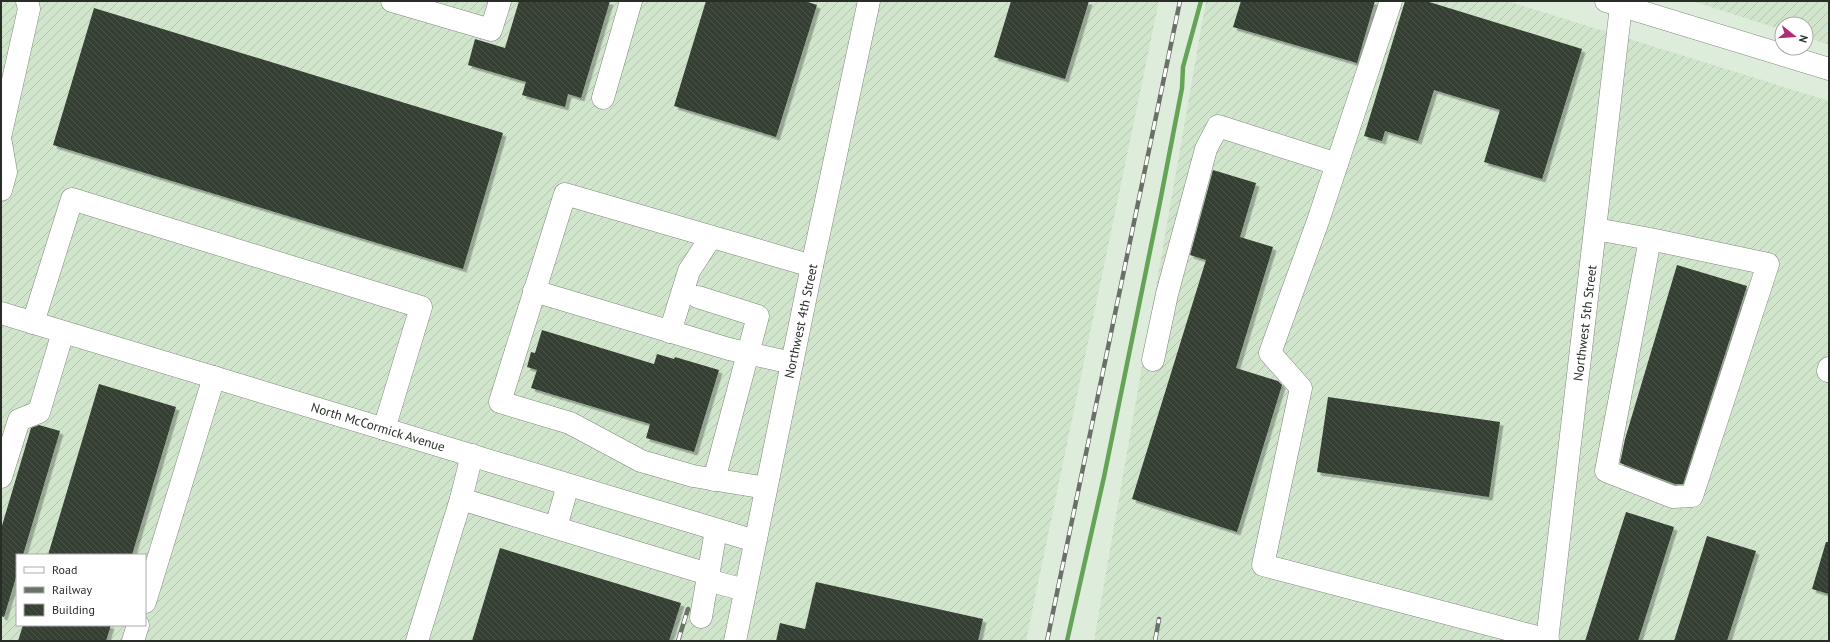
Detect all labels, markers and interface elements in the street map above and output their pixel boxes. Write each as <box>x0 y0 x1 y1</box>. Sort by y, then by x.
north arrow <box>1774 16 1814 56</box>
text: N <box>1796 33 1811 44</box>
street label: Northwest 4th Street <box>781 262 822 380</box>
street label: Northwest 5th Street <box>1569 263 1601 382</box>
street label: North McCormick Avenue <box>309 398 447 456</box>
legend <box>16 554 146 626</box>
text: Road <box>52 562 77 577</box>
text: Railway <box>52 582 92 597</box>
text: Building <box>52 602 95 617</box>

